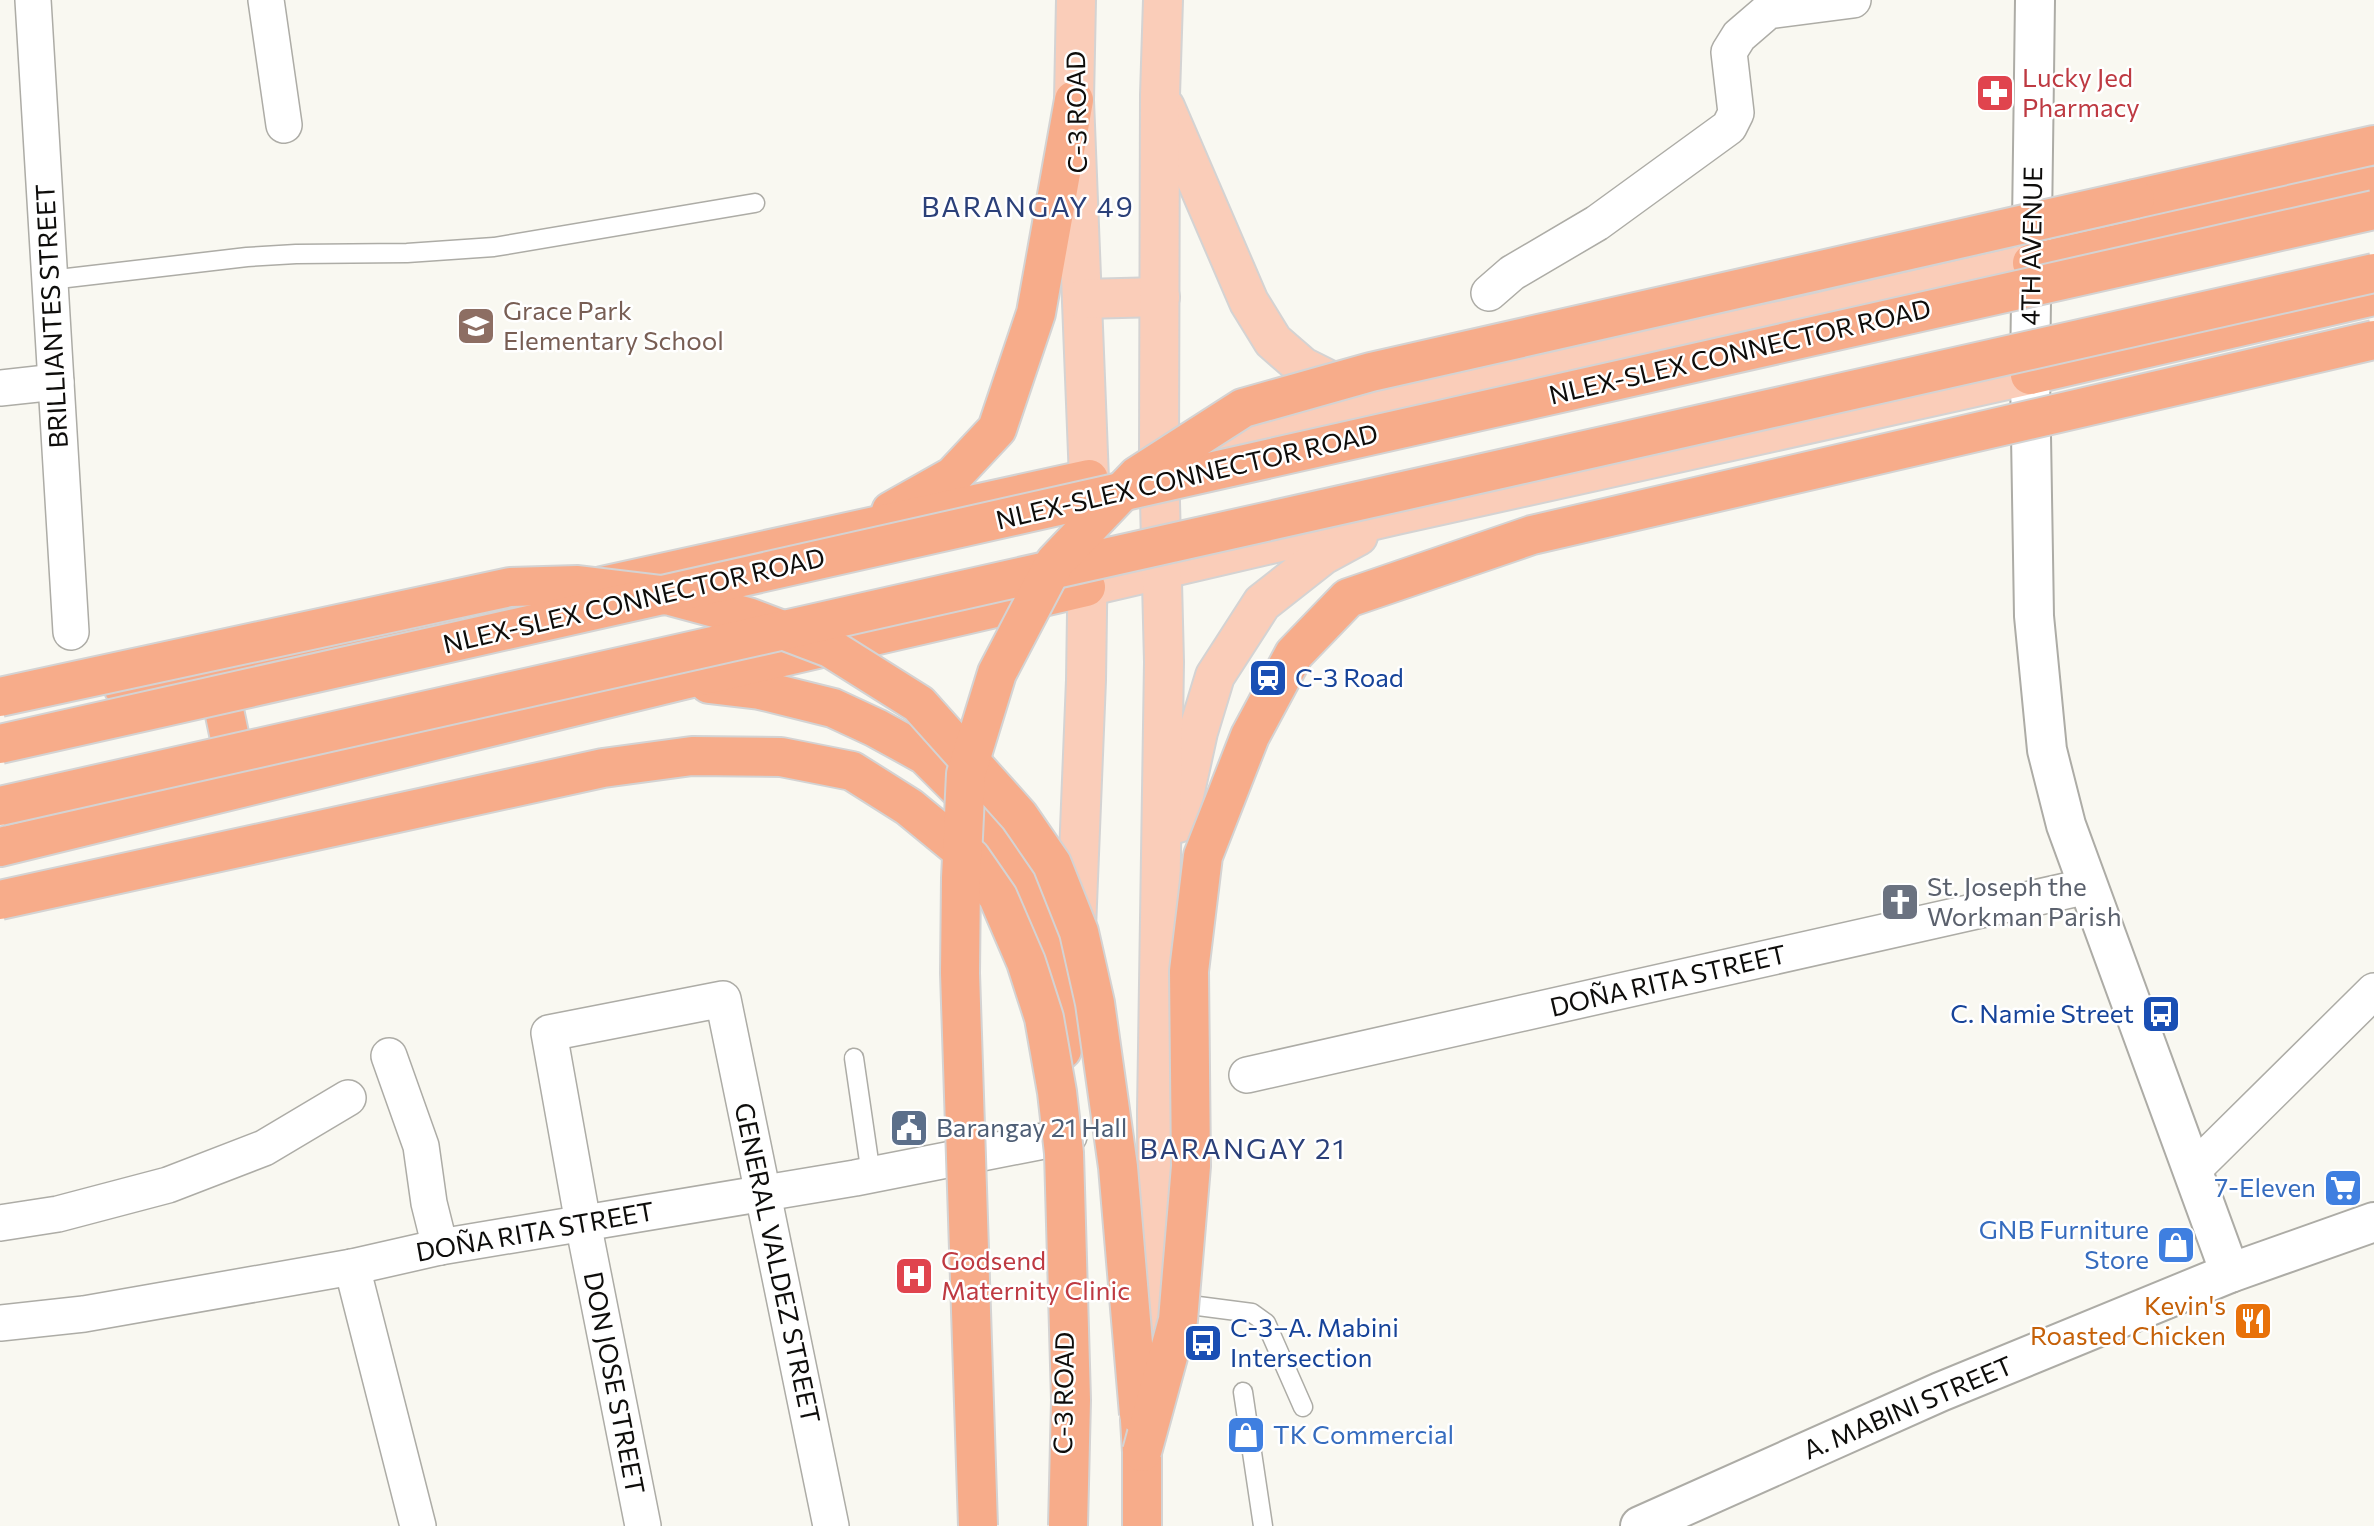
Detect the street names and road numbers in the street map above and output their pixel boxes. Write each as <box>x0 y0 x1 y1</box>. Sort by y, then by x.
street label: C-3 ROAD <box>1059 50 1092 174</box>
street label: 4TH AVENUE <box>2014 166 2047 326</box>
street label: BRILLIANTES STREET <box>28 183 73 449</box>
street label: NLEX-SLEX CONNECTOR ROAD <box>1546 291 1934 410</box>
street label: NLEX-SLEX CONNECTOR ROAD <box>993 416 1381 535</box>
street label: NLEX-SLEX CONNECTOR ROAD <box>440 540 828 659</box>
street label: DOÑA RITA STREET <box>1547 937 1789 1022</box>
street label: GENERAL VALDEZ STREET <box>729 1099 828 1426</box>
street label: DOÑA RITA STREET <box>413 1194 656 1267</box>
street label: DON JOSE STREET <box>579 1269 652 1497</box>
street label: C-3 ROAD <box>1046 1331 1079 1455</box>
street label: A. MABINI STREET <box>1798 1349 2017 1465</box>

